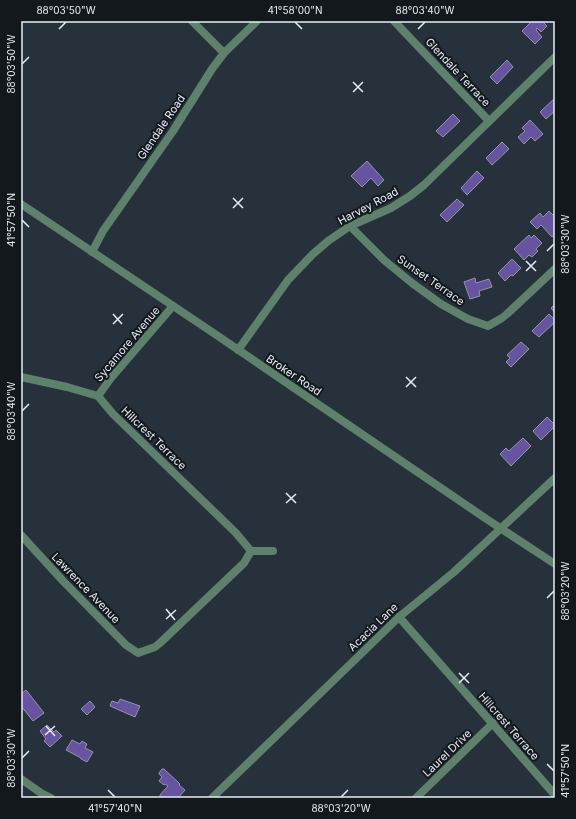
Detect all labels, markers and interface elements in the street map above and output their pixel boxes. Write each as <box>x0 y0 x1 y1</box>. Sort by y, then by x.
text: 88°03'50"W <box>36 4 96 16</box>
text: 41°58'00"N <box>268 4 322 16</box>
text: 88°03'40"W <box>396 4 455 16</box>
text: 88°03'50"W <box>5 34 17 94</box>
street label: Glendale Terrace <box>423 35 493 109</box>
street label: Glendale Road <box>134 92 188 162</box>
street label: Harvey Road <box>335 184 401 228</box>
text: 41°57'50"N <box>5 193 17 247</box>
text: 88°03'30"W <box>559 214 571 274</box>
street label: Sunset Terrace <box>395 252 467 308</box>
street label: Sycamore Avenue <box>91 304 163 384</box>
street label: Broker Road <box>264 351 324 399</box>
text: 88°03'40"W <box>5 381 17 440</box>
street label: Hillcrest Terrace <box>118 403 190 473</box>
street label: Lawrence Avenue <box>49 550 123 626</box>
text: 88°03'20"W <box>559 561 571 621</box>
street label: Acacia Lane <box>345 600 401 654</box>
street label: Hillcrest Terrace <box>476 689 542 763</box>
street label: Laurel Drive <box>420 726 474 780</box>
text: 88°03'30"W <box>5 728 17 788</box>
text: 41°57'50"N <box>559 744 571 798</box>
text: 41°57'40"N <box>88 802 142 814</box>
text: 88°03'20"W <box>311 802 371 814</box>

